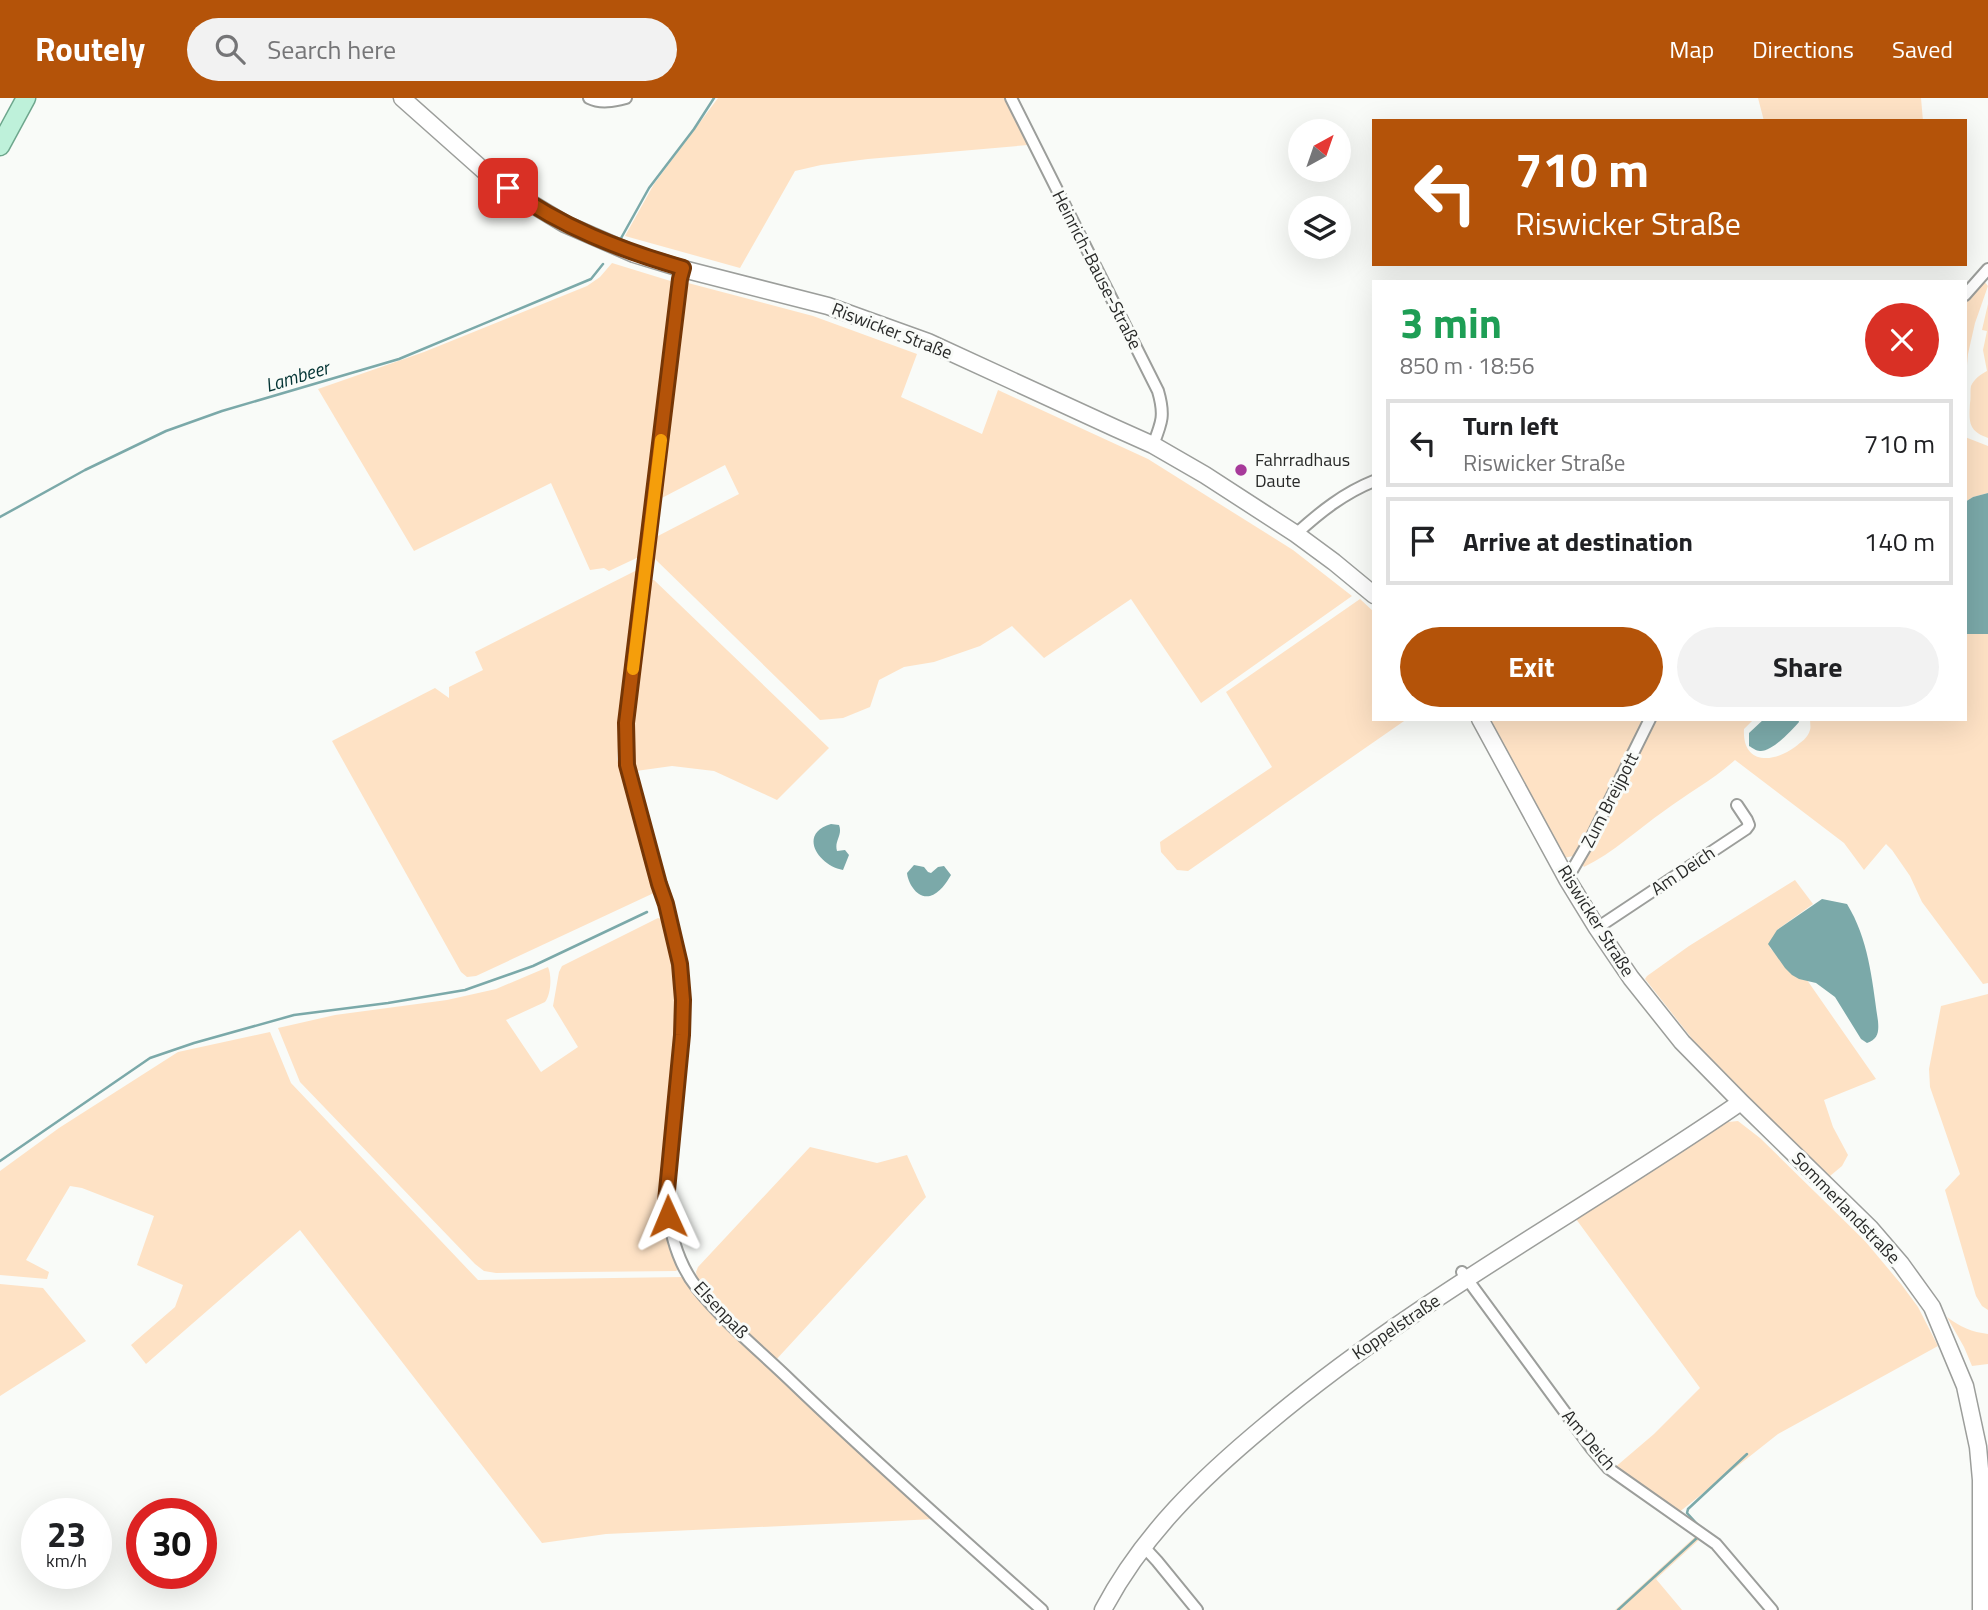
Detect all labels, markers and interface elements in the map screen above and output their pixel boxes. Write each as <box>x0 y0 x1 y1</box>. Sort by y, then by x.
search box <box>187 18 677 81</box>
text: Routely <box>35 24 145 74</box>
icon: search <box>211 30 249 68</box>
text: Search here <box>267 30 396 69</box>
text: Map <box>1669 31 1714 67</box>
text: Directions <box>1752 31 1854 67</box>
text: Saved <box>1892 31 1953 67</box>
north arrow <box>1288 119 1351 182</box>
map controls <box>1288 119 1351 259</box>
text: 710 m <box>1515 131 1649 206</box>
icon: left <box>1400 147 1491 238</box>
pin <box>478 158 538 218</box>
icon: arrive <box>489 169 527 207</box>
street label: Heinrich-Bause-Straße <box>1046 185 1149 354</box>
button: layers <box>1288 196 1351 259</box>
text: Riswicker Straße <box>1515 199 1741 247</box>
text: 3 min <box>1400 290 1502 354</box>
street label: Riswicker Straße <box>828 295 956 366</box>
button: close <box>1865 303 1939 377</box>
text: 850 m · 18:56 <box>1400 348 1535 383</box>
water label: Lambeer <box>261 352 334 399</box>
text: Turn left <box>1463 406 1558 445</box>
icon: left <box>1404 424 1442 462</box>
text: 710 m <box>1864 424 1935 463</box>
text: Riswicker Straße <box>1463 445 1625 480</box>
place label: Fahrradhaus Daute <box>1255 446 1350 494</box>
marker: Fahrradhaus Daute <box>1233 462 1249 478</box>
icon: arrive <box>1404 522 1442 560</box>
text: Arrive at destination <box>1463 522 1693 561</box>
text: 140 m <box>1864 522 1935 561</box>
button: Exit <box>1400 627 1663 707</box>
button: Share <box>1677 627 1939 707</box>
street label: Zum Breijpott <box>1574 747 1645 852</box>
street label: Am Deich <box>1645 839 1720 902</box>
street label: Riswicker Straße <box>1551 860 1642 982</box>
street label: Sommerlandstraße <box>1786 1146 1907 1270</box>
position arrow <box>631 1179 705 1253</box>
street label: Elsenpaß <box>688 1275 755 1344</box>
street label: Koppelstraße <box>1346 1287 1445 1366</box>
street label: Am Deich <box>1556 1403 1623 1476</box>
speed limit sign: 30 <box>126 1498 217 1589</box>
text: 23 <box>47 1507 86 1561</box>
text: km/h <box>46 1547 87 1574</box>

